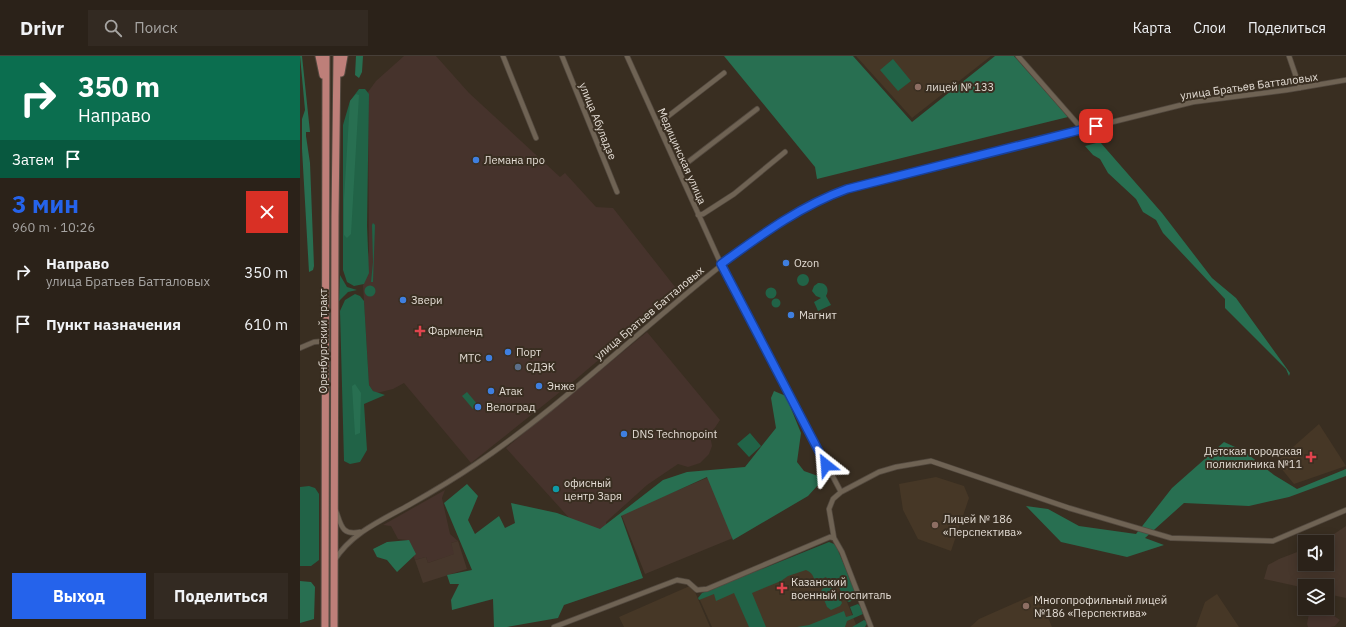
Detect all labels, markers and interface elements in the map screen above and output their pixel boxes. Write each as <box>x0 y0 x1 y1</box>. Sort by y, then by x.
search box <box>88 10 368 46</box>
text: Drivr <box>20 16 64 40</box>
icon: search <box>102 17 124 39</box>
text: Поиск <box>134 18 178 37</box>
text: Карта <box>1133 19 1171 37</box>
text: Слои <box>1193 19 1226 37</box>
text: Поделиться <box>1248 19 1326 37</box>
text: 350 m <box>78 68 160 105</box>
street label: улица Братьев Батталовых <box>1179 69 1319 103</box>
icon: right <box>12 72 64 124</box>
street label: улица Абуладзе <box>576 80 620 162</box>
place label: лицей № 133 <box>926 80 994 94</box>
marker: лицей № 133 <box>913 82 923 92</box>
text: Направо <box>78 104 151 127</box>
street label: Медицинская улица <box>654 106 710 206</box>
pin <box>1079 109 1113 143</box>
icon: arrive <box>1085 115 1107 137</box>
icon: arrive <box>62 148 84 170</box>
text: Затем <box>12 150 54 169</box>
place label: Лемана про <box>484 153 545 167</box>
marker: Лемана про <box>471 155 481 165</box>
text: 3 мин <box>12 188 79 220</box>
button: close <box>246 191 288 233</box>
text: 960 m · 10:26 <box>12 219 95 236</box>
text: Направо <box>46 254 109 273</box>
place label: Ozon <box>794 256 819 270</box>
marker: Ozon <box>781 258 791 268</box>
icon: right <box>12 261 34 283</box>
text: 350 m <box>244 263 288 282</box>
street label: улица Братьев Батталовых <box>591 263 707 363</box>
text: улица Братьев Батталовых <box>46 273 210 290</box>
street label: Оренбургский тракт <box>316 288 330 394</box>
place label: Звери <box>411 293 443 307</box>
marker: Звери <box>398 295 408 305</box>
place label: Магнит <box>799 308 837 322</box>
marker: Магнит <box>786 310 796 320</box>
icon: arrive <box>12 313 34 335</box>
text: Пункт назначения <box>46 315 181 334</box>
text: 610 m <box>244 315 288 334</box>
place label: Фармленд <box>428 324 483 338</box>
marker: Фармленд <box>415 326 425 336</box>
place label: Порт <box>516 345 541 359</box>
marker: Порт <box>503 347 513 357</box>
place label: МТС <box>459 351 481 365</box>
marker: МТС <box>484 353 494 363</box>
place label: СДЭК <box>526 360 555 374</box>
marker: СДЭК <box>513 362 523 372</box>
place label: Энже <box>547 379 575 393</box>
marker: Энже <box>534 381 544 391</box>
place label: Атак <box>499 384 523 398</box>
marker: Атак <box>486 386 496 396</box>
place label: Велоград <box>486 400 536 414</box>
marker: Велоград <box>473 402 483 412</box>
place label: DNS Technopoint <box>632 427 717 441</box>
marker: DNS Technopoint <box>619 429 629 439</box>
position arrow <box>805 444 847 486</box>
place label: Детская городская поликлиника №11 <box>1204 444 1302 471</box>
marker: Детская городская поликлиника №11 <box>1305 451 1317 463</box>
place label: офисный центр Заря <box>564 476 622 503</box>
marker: офисный центр Заря <box>551 484 561 494</box>
place label: Лицей № 186 «Перспектива» <box>943 512 1022 539</box>
marker: Лицей № 186 «Перспектива» <box>930 520 940 530</box>
map controls <box>1298 535 1334 615</box>
button: sound <box>1298 535 1334 571</box>
button: Выход <box>12 573 146 619</box>
button: Поделиться <box>154 573 288 619</box>
place label: Казанский военный госпиталь <box>791 575 892 602</box>
button: layers <box>1298 579 1334 615</box>
marker: Казанский военный госпиталь <box>776 582 788 594</box>
place label: Многопрофильный лицей №186 «Перспектива» <box>1034 593 1167 620</box>
marker: Многопрофильный лицей №186 «Перспектива» <box>1021 601 1031 611</box>

